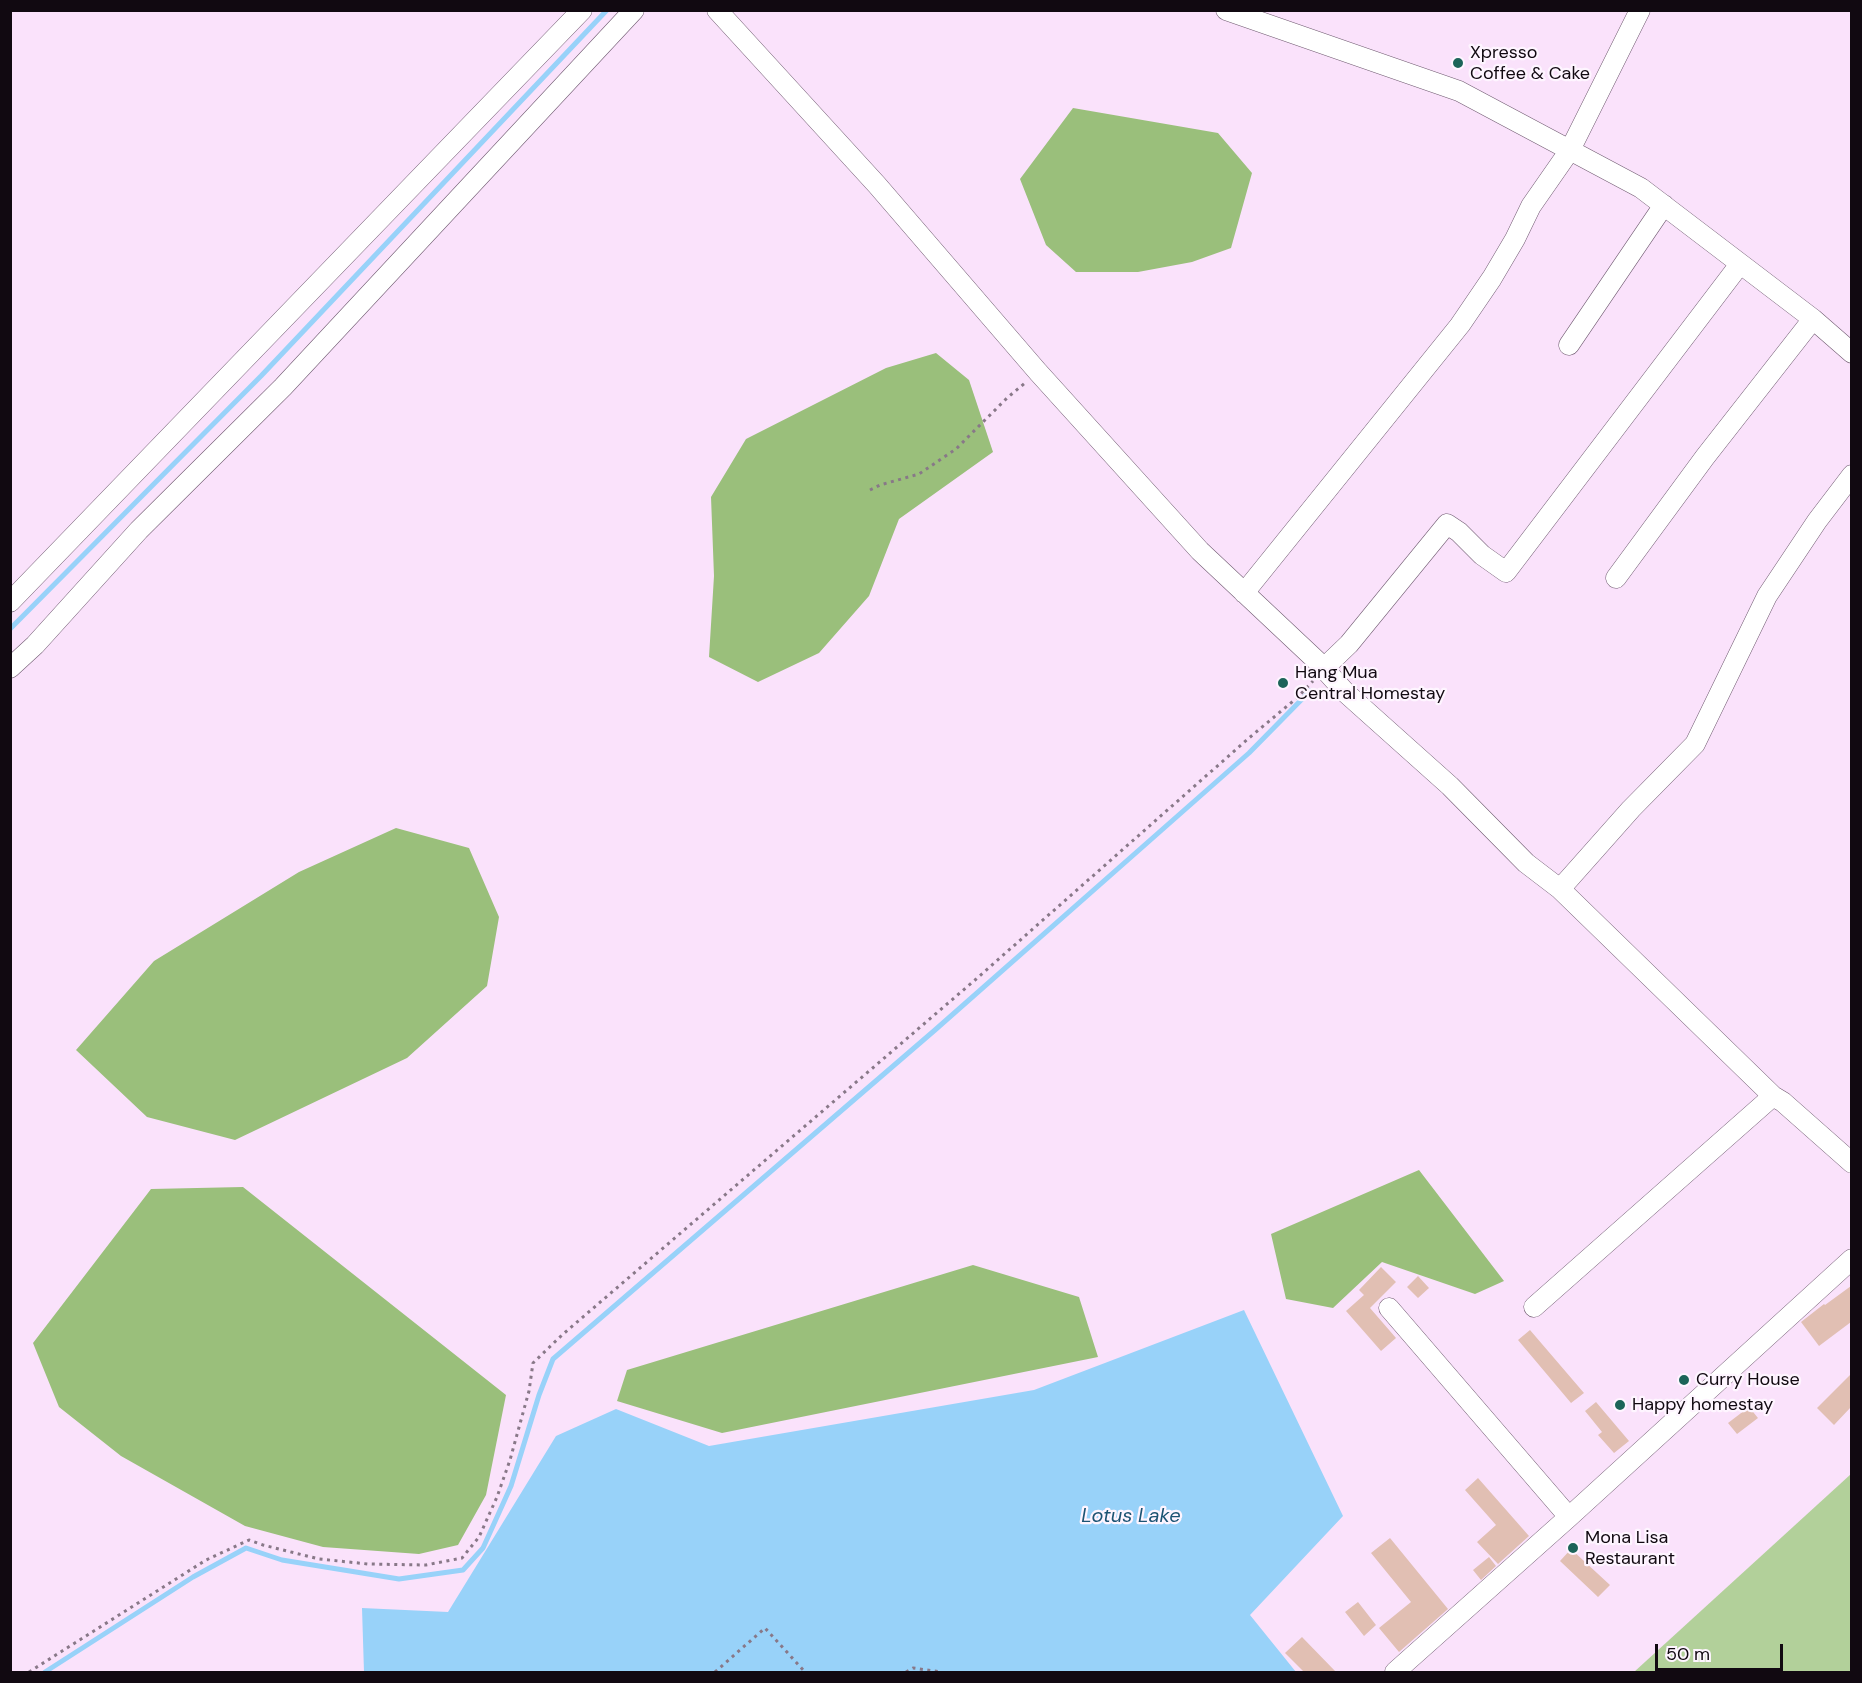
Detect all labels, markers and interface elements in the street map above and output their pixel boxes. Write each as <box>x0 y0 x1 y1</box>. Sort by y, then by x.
place label: Xpresso Coffee & Cake <box>1470 42 1590 84</box>
marker: Xpresso Coffee & Cake <box>1451 56 1465 70</box>
place label: Hang Mua Central Homestay <box>1295 662 1445 704</box>
marker: Hang Mua Central Homestay <box>1276 676 1290 690</box>
place label: Curry House <box>1696 1369 1800 1391</box>
marker: Curry House <box>1677 1373 1691 1387</box>
place label: Happy homestay <box>1632 1394 1773 1416</box>
marker: Happy homestay <box>1613 1398 1627 1412</box>
water label: Lotus Lake <box>1081 1505 1181 1529</box>
place label: Mona Lisa Restaurant <box>1585 1527 1675 1570</box>
marker: Mona Lisa Restaurant <box>1566 1541 1580 1555</box>
scale bar <box>1658 1632 1786 1670</box>
text: 50 m <box>1666 1642 1710 1666</box>

